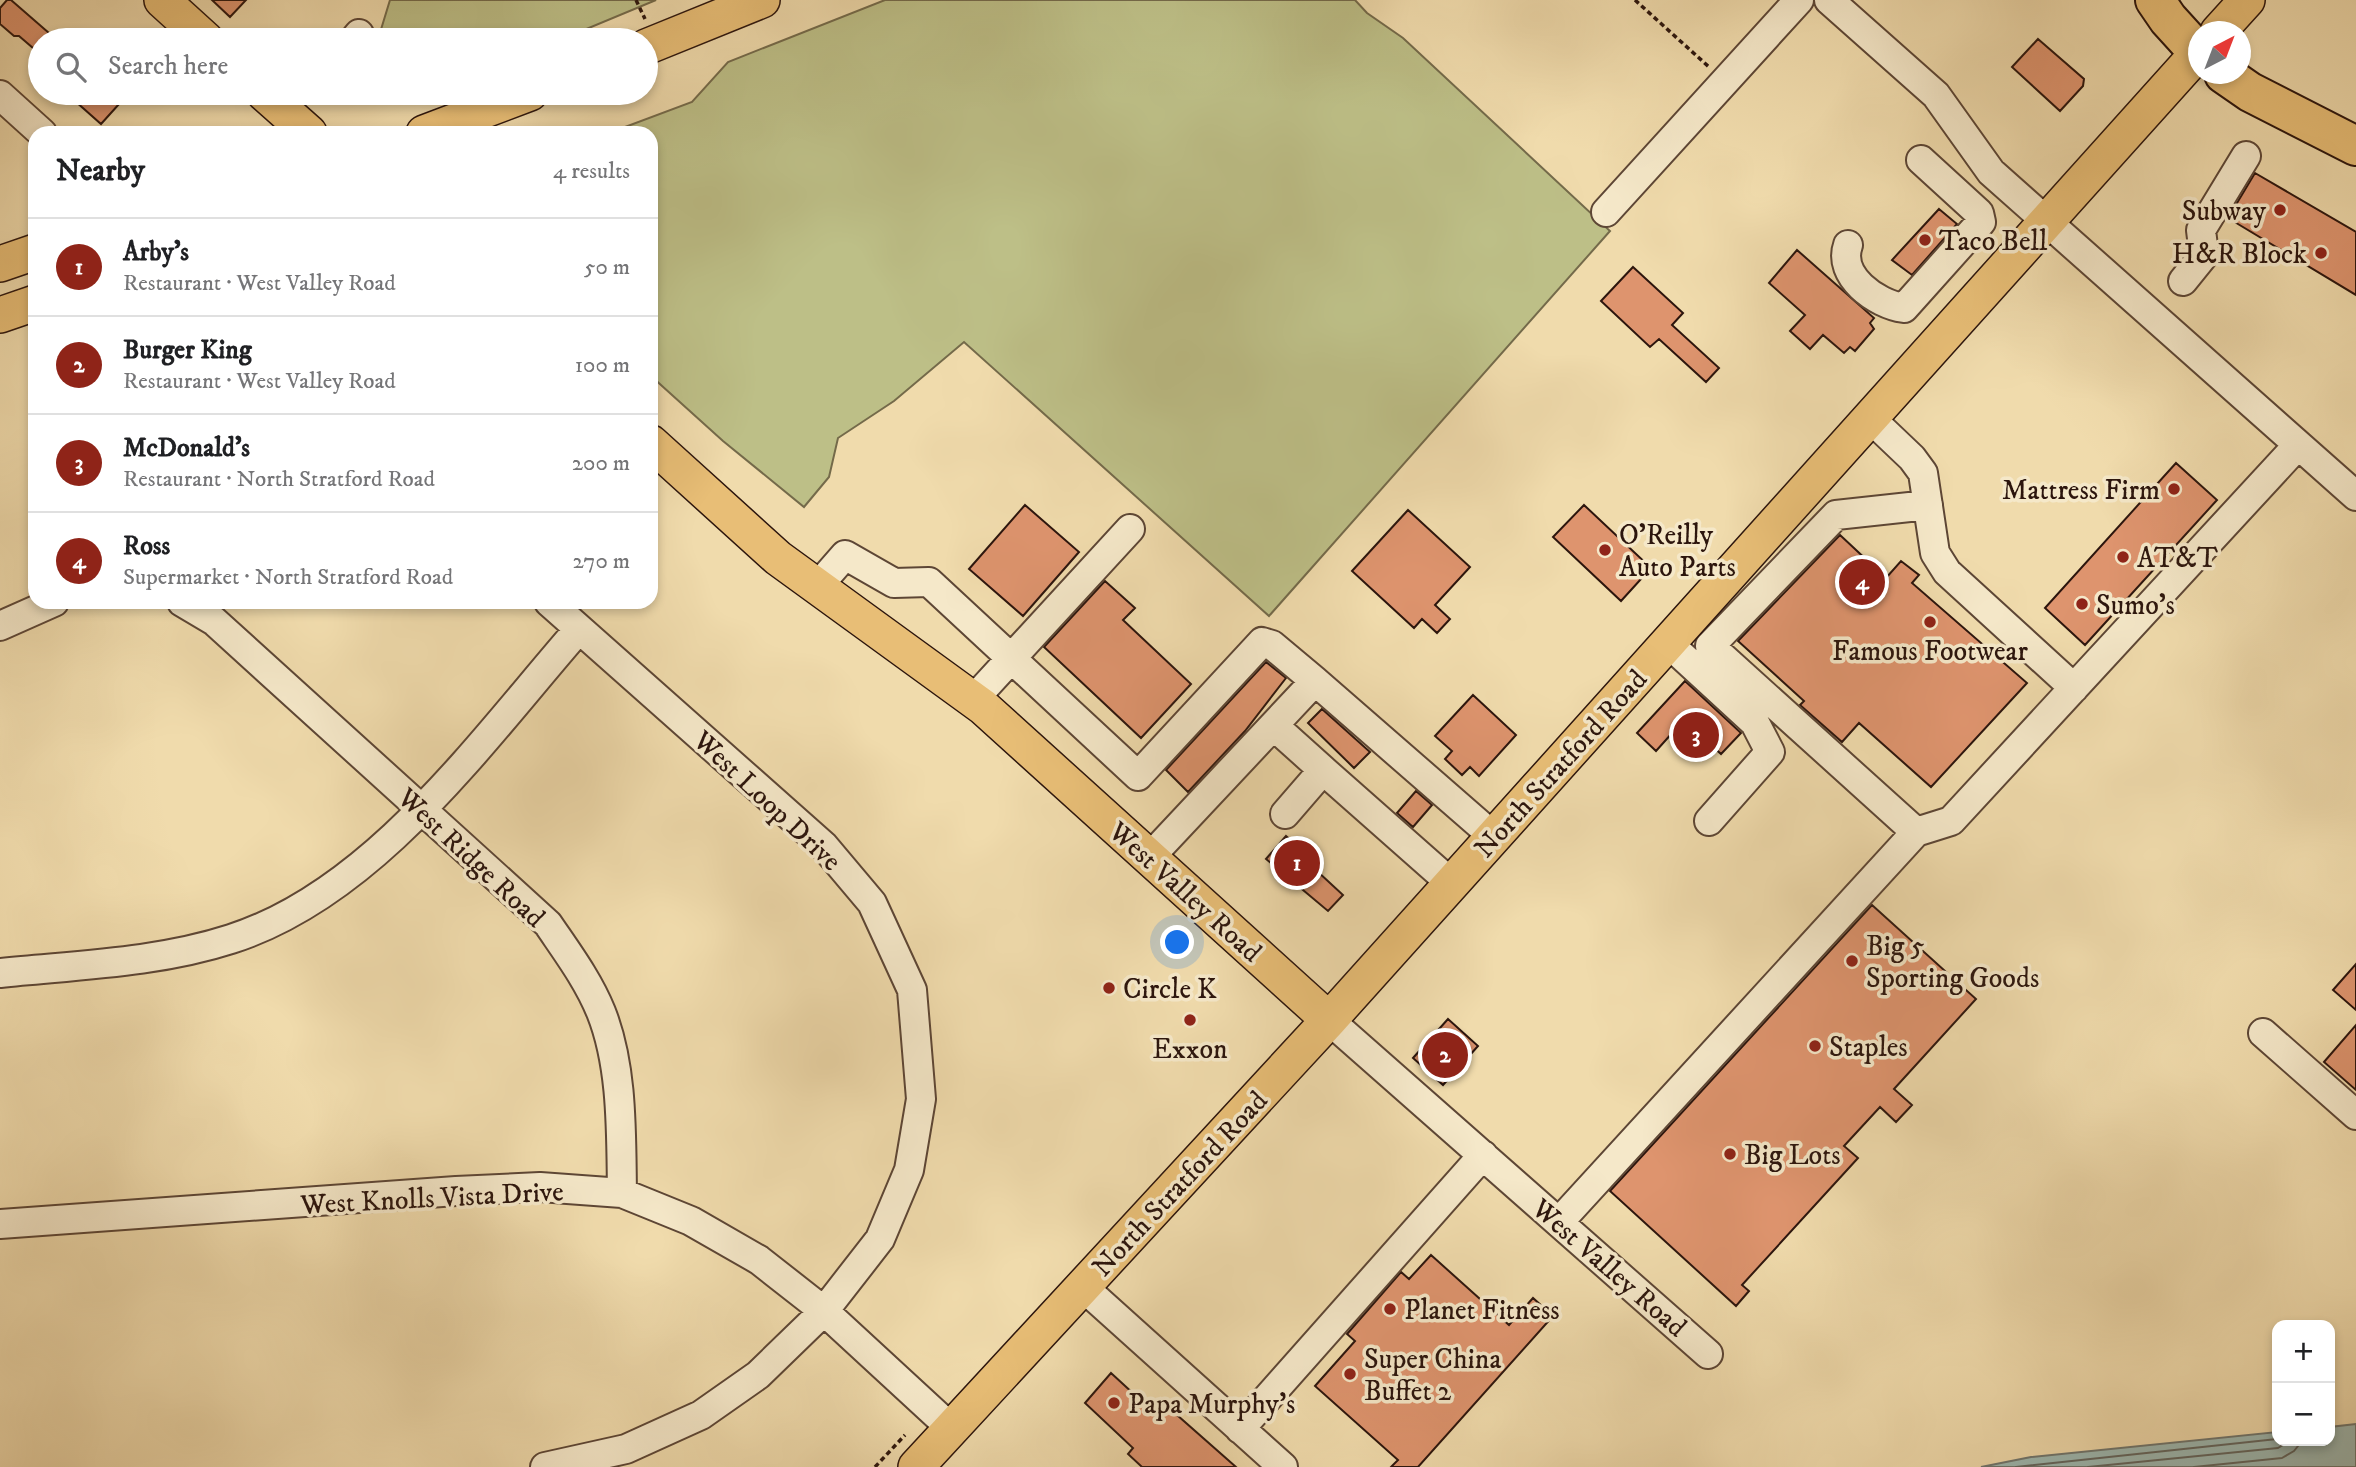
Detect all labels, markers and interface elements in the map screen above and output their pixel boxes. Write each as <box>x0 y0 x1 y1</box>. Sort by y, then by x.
north arrow <box>2188 21 2251 84</box>
search box <box>28 28 658 105</box>
icon: search <box>52 48 90 86</box>
text: Search here <box>108 50 228 83</box>
text: Nearby <box>56 153 145 190</box>
text: 4 results <box>553 157 630 186</box>
place label: Subway <box>2182 194 2267 229</box>
marker: Subway <box>2272 202 2288 218</box>
place label: Taco Bell <box>1939 224 2048 259</box>
marker: Taco Bell <box>1917 232 1933 248</box>
text: Arby's <box>123 236 189 269</box>
place label: H&R Block <box>2172 237 2307 272</box>
marker: H&R Block <box>2313 245 2329 261</box>
text: 1 <box>75 253 83 282</box>
text: 50 m <box>584 253 630 282</box>
text: Restaurant · West Valley Road <box>123 269 396 298</box>
text: Burger King <box>123 334 252 367</box>
text: 2 <box>73 351 85 380</box>
text: 100 m <box>575 351 630 380</box>
text: Restaurant · West Valley Road <box>123 367 396 396</box>
text: McDonald's <box>123 432 250 465</box>
text: 3 <box>75 449 83 478</box>
text: 200 m <box>572 449 630 478</box>
text: Restaurant · North Stratford Road <box>123 465 435 494</box>
place label: Mattress Firm <box>2002 473 2160 508</box>
marker: Mattress Firm <box>2166 481 2182 497</box>
place label: O'Reilly Auto Parts <box>1619 518 1736 585</box>
text: Ross <box>123 530 170 563</box>
place label: AT&T <box>2137 541 2218 576</box>
marker: O'Reilly Auto Parts <box>1597 542 1613 558</box>
text: 4 <box>72 547 86 576</box>
text: 270 m <box>573 547 630 576</box>
marker: AT&T <box>2115 549 2131 565</box>
pin: 4 <box>1839 556 1885 608</box>
text: Supermarket · North Stratford Road <box>123 563 453 592</box>
place label: Sumo's <box>2096 588 2175 623</box>
marker: Sumo's <box>2074 596 2090 612</box>
marker: Famous Footwear <box>1922 614 1938 630</box>
place label: Famous Footwear <box>1832 634 2029 669</box>
street label: North Stratford Road <box>1467 663 1655 865</box>
pin: 3 <box>1673 709 1719 761</box>
street label: West Loop Drive <box>685 723 848 879</box>
street label: West Ridge Road <box>389 780 552 935</box>
street label: West Valley Road <box>1101 814 1269 970</box>
pin: 1 <box>1274 837 1320 889</box>
your location <box>1160 925 1194 959</box>
place label: Big 5 Sporting Goods <box>1866 929 2039 996</box>
marker: Big 5 Sporting Goods <box>1844 953 1860 969</box>
place label: Circle K <box>1123 972 1217 1007</box>
marker: Circle K <box>1101 980 1117 996</box>
marker: Exxon <box>1182 1012 1198 1028</box>
pin: 2 <box>1422 1029 1468 1081</box>
place label: Staples <box>1829 1030 1908 1065</box>
place label: Exxon <box>1152 1032 1228 1067</box>
marker: Staples <box>1807 1038 1823 1054</box>
street label: North Stratford Road <box>1085 1084 1275 1284</box>
place label: Big Lots <box>1744 1138 1841 1173</box>
marker: Big Lots <box>1722 1146 1738 1162</box>
street label: West Knolls Vista Drive <box>299 1174 565 1223</box>
street label: West Valley Road <box>1524 1191 1694 1345</box>
place label: Planet Fitness <box>1404 1293 1560 1328</box>
marker: Planet Fitness <box>1382 1301 1398 1317</box>
map controls <box>2272 1320 2335 1446</box>
button: + <box>2272 1320 2335 1383</box>
place label: Super China Buffet 2 <box>1364 1342 1501 1409</box>
marker: Super China Buffet 2 <box>1342 1366 1358 1382</box>
button: − <box>2272 1383 2335 1446</box>
place label: Papa Murphy's <box>1128 1387 1295 1422</box>
marker: Papa Murphy's <box>1106 1395 1122 1411</box>

